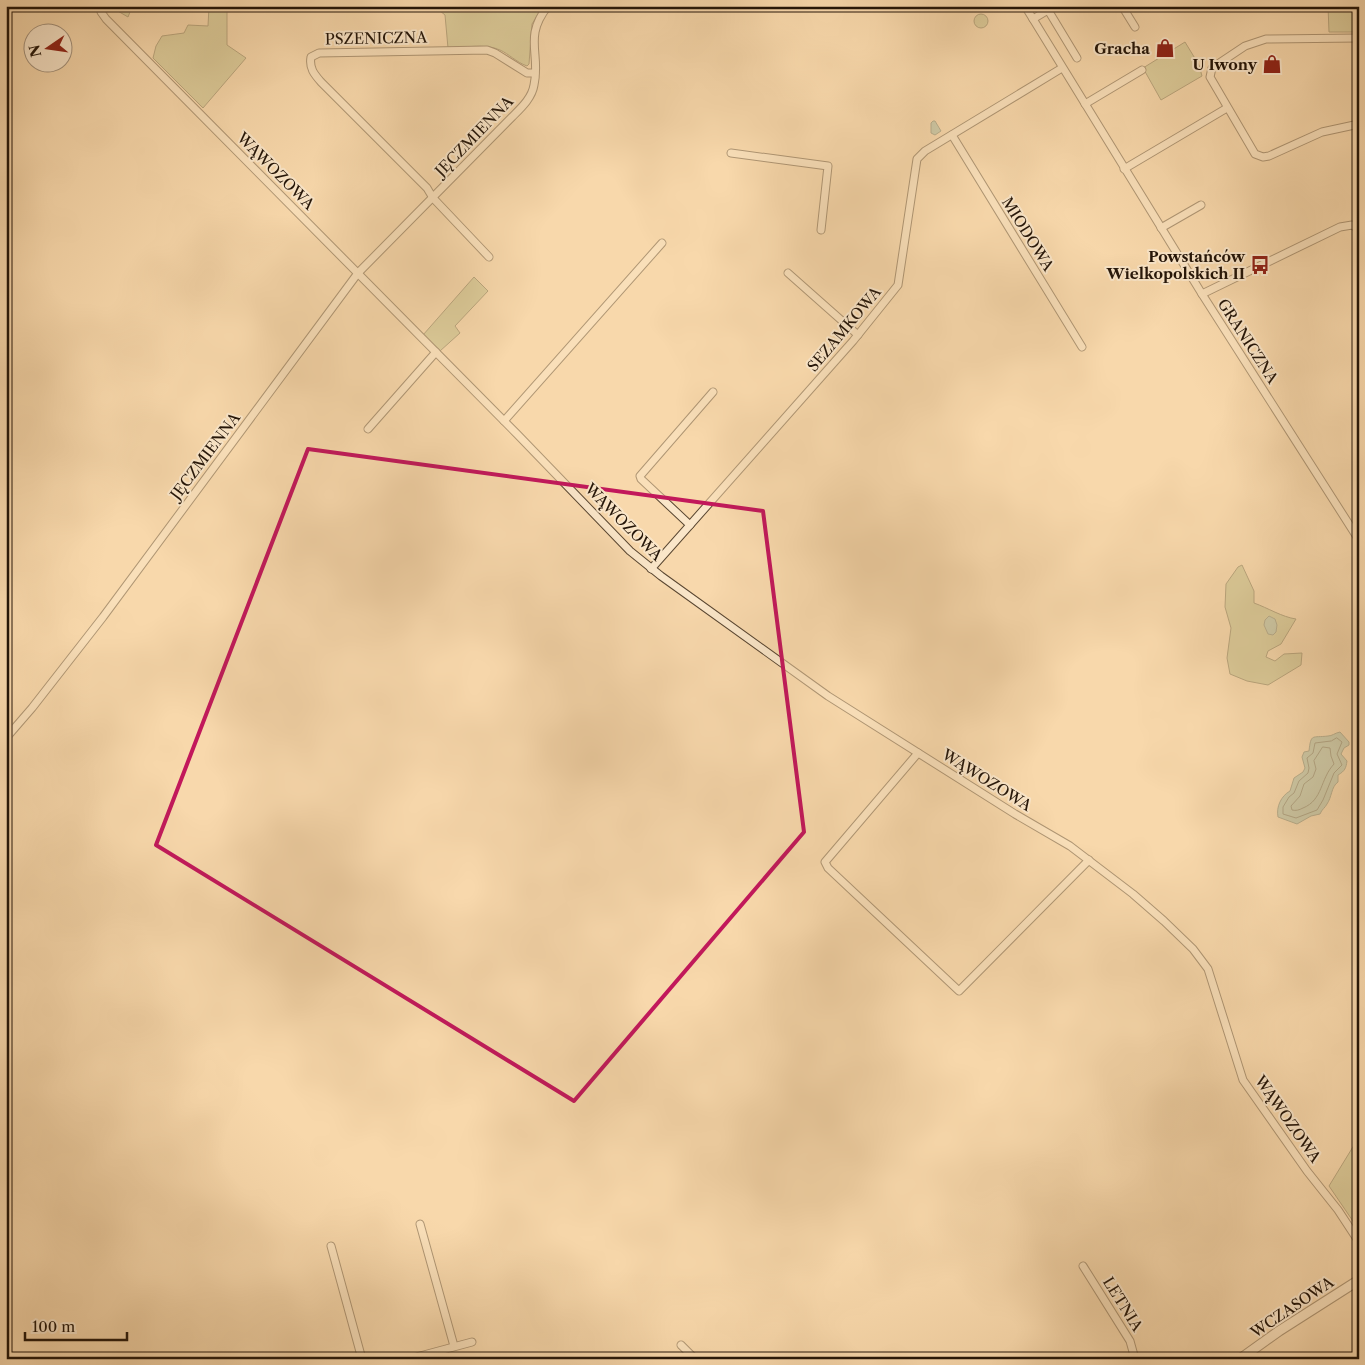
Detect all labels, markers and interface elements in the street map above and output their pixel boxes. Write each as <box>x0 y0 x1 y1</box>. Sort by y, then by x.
north arrow <box>22 22 72 72</box>
street label: PSZENICZNA <box>325 28 428 48</box>
shop icon: Gracha <box>1154 37 1176 59</box>
place label: Gracha <box>1094 39 1150 58</box>
text: N <box>25 43 45 59</box>
shop icon: U Iwony <box>1261 53 1283 75</box>
place label: U Iwony <box>1193 55 1258 74</box>
street label: JĘCZMIENNA <box>429 91 518 182</box>
street label: WĄWOZOWA <box>232 127 319 214</box>
street label: MIODOWA <box>998 194 1059 275</box>
place label: Powstańców Wielkopolskich II <box>1106 247 1246 283</box>
bus stop icon: Powstańców Wielkopolskich II <box>1249 254 1271 276</box>
street label: SEZAMKOWA <box>803 282 886 375</box>
street label: GRANICZNA <box>1214 295 1283 388</box>
street label: JĘCZMIENNA <box>165 408 245 505</box>
street label: WĄWOZOWA <box>580 478 667 565</box>
street label: WĄWOZOWA <box>938 744 1036 816</box>
street label: WĄWOZOWA <box>1250 1071 1326 1167</box>
street label: WCZASOWA <box>1246 1272 1338 1342</box>
street label: LETNIA <box>1099 1273 1148 1335</box>
scale bar <box>25 1310 128 1342</box>
text: 100 m <box>32 1317 75 1336</box>

